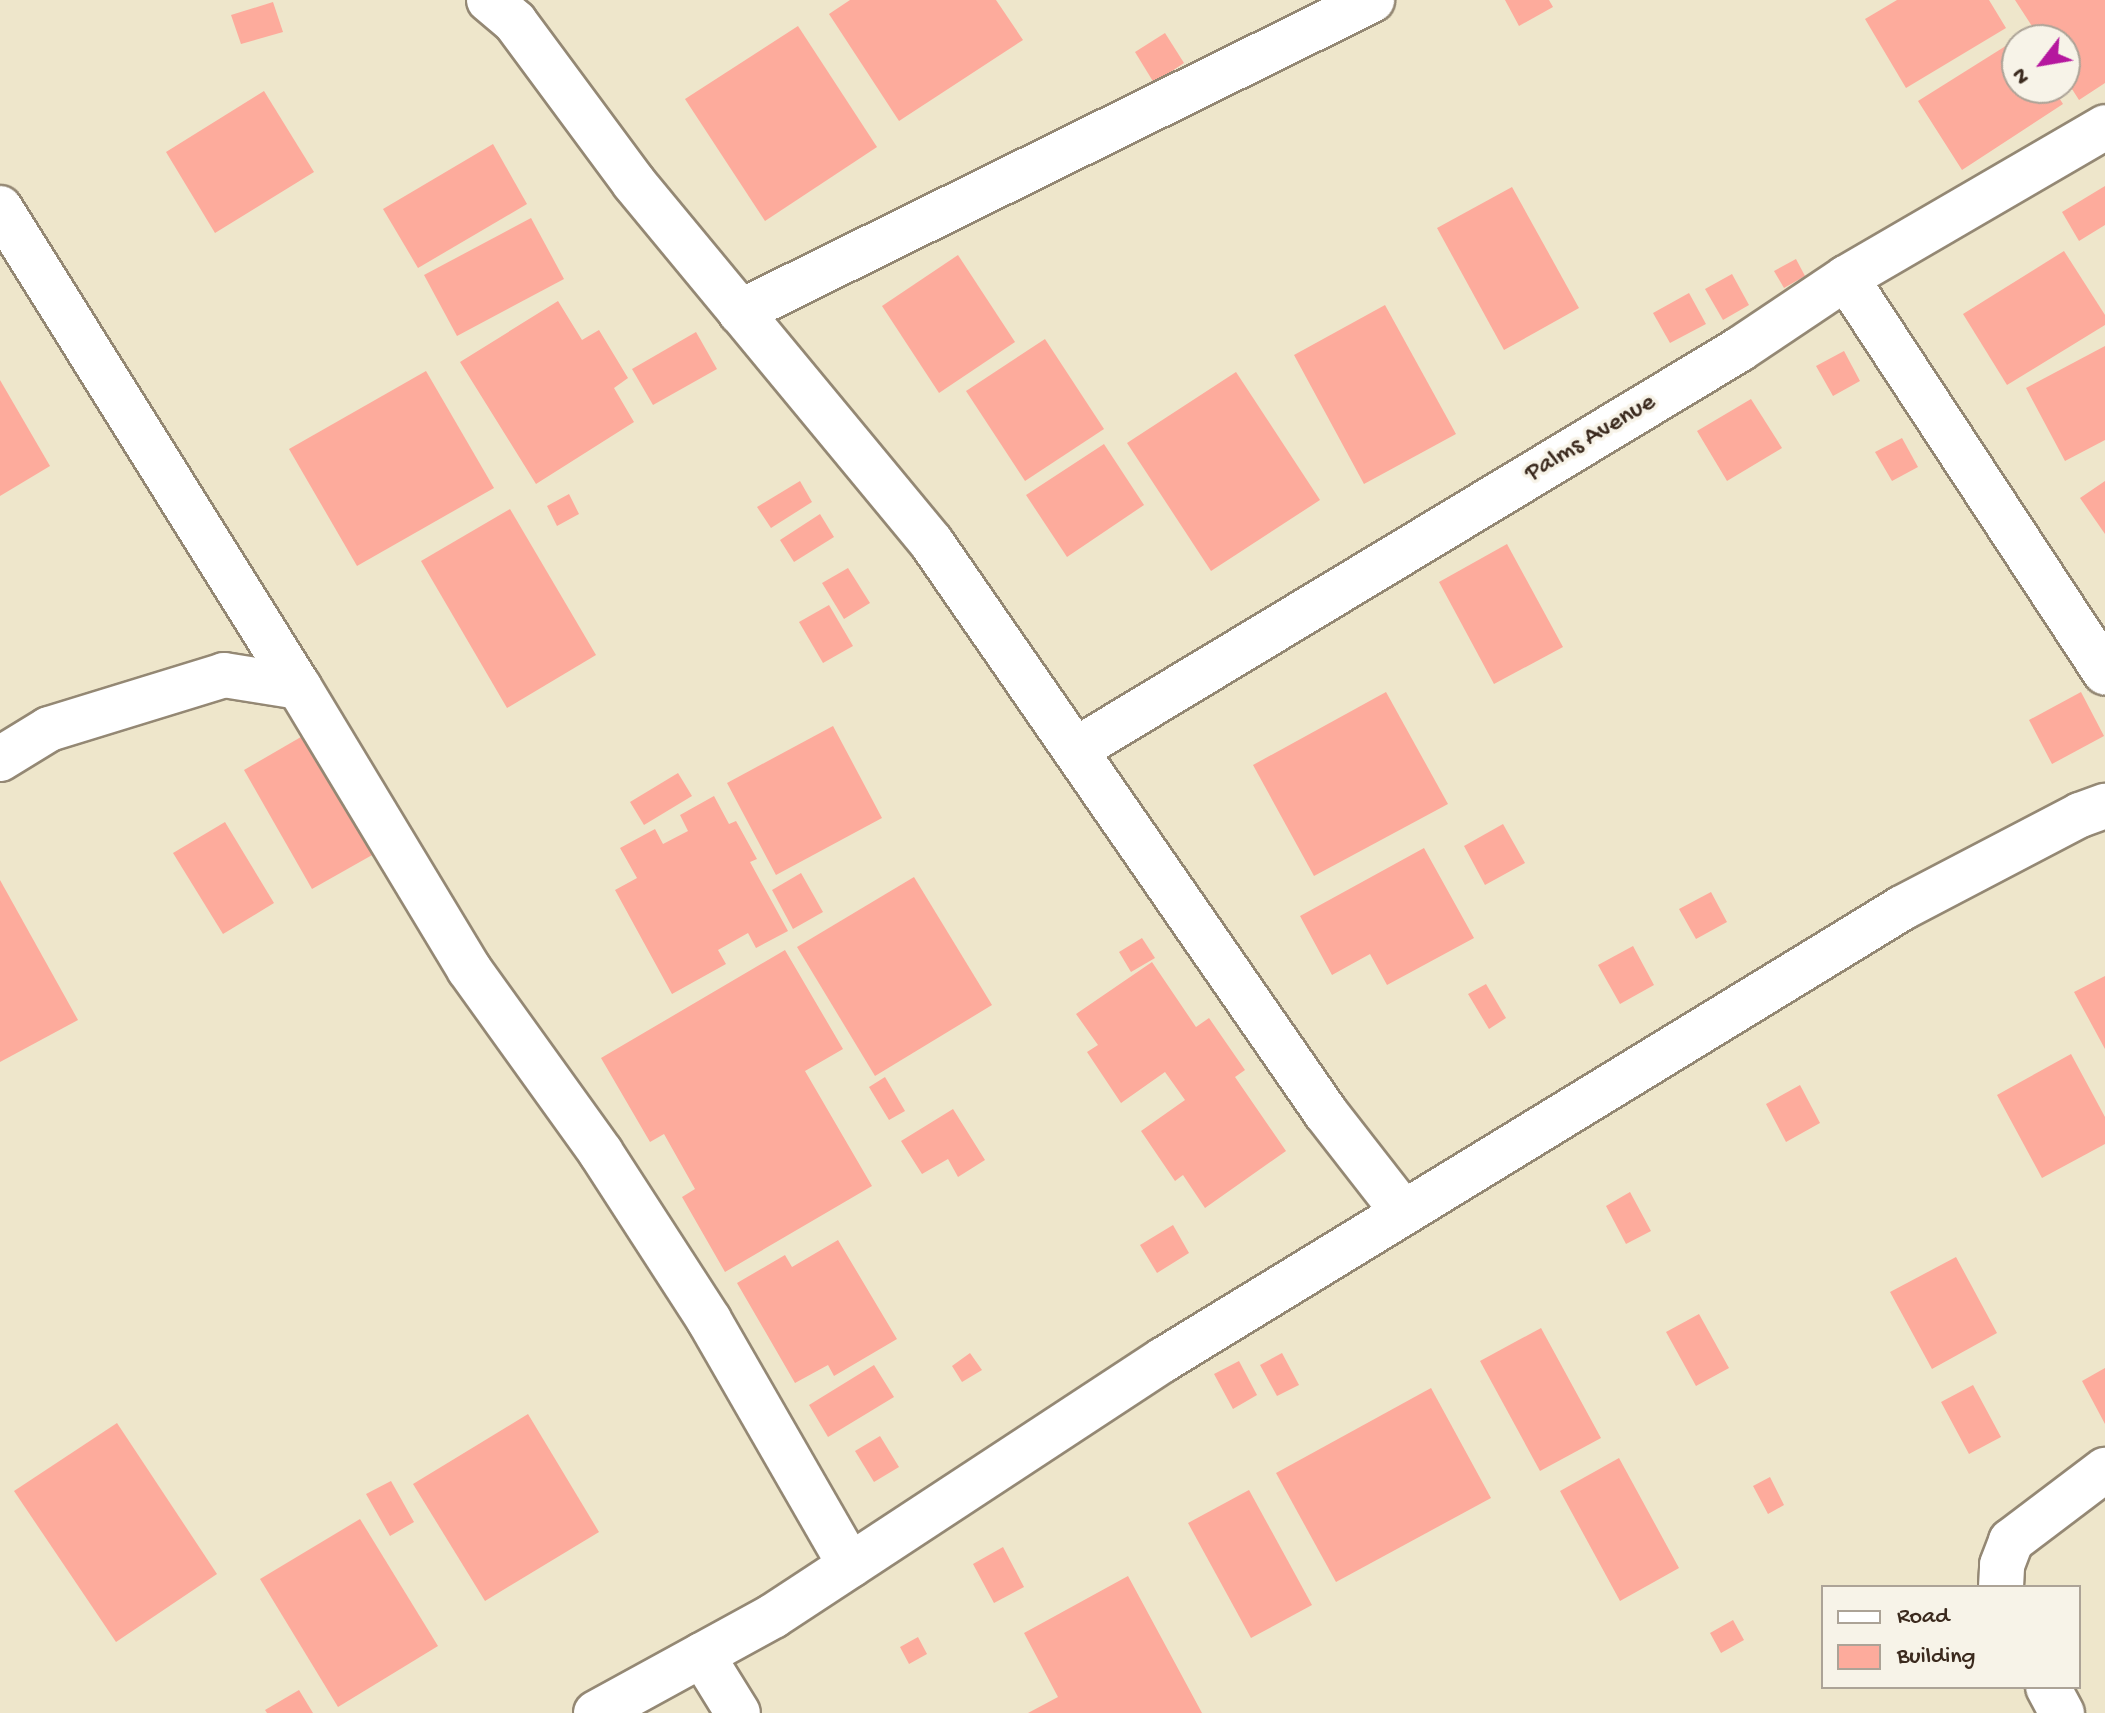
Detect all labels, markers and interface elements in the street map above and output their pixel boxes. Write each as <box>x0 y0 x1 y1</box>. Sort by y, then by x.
north arrow <box>2001 24 2081 104</box>
text: N <box>2007 62 2037 88</box>
street label: Palms Avenue <box>1520 388 1662 490</box>
legend <box>1821 1585 2081 1689</box>
text: Road <box>1897 1603 1949 1632</box>
text: Building <box>1897 1643 1975 1672</box>

